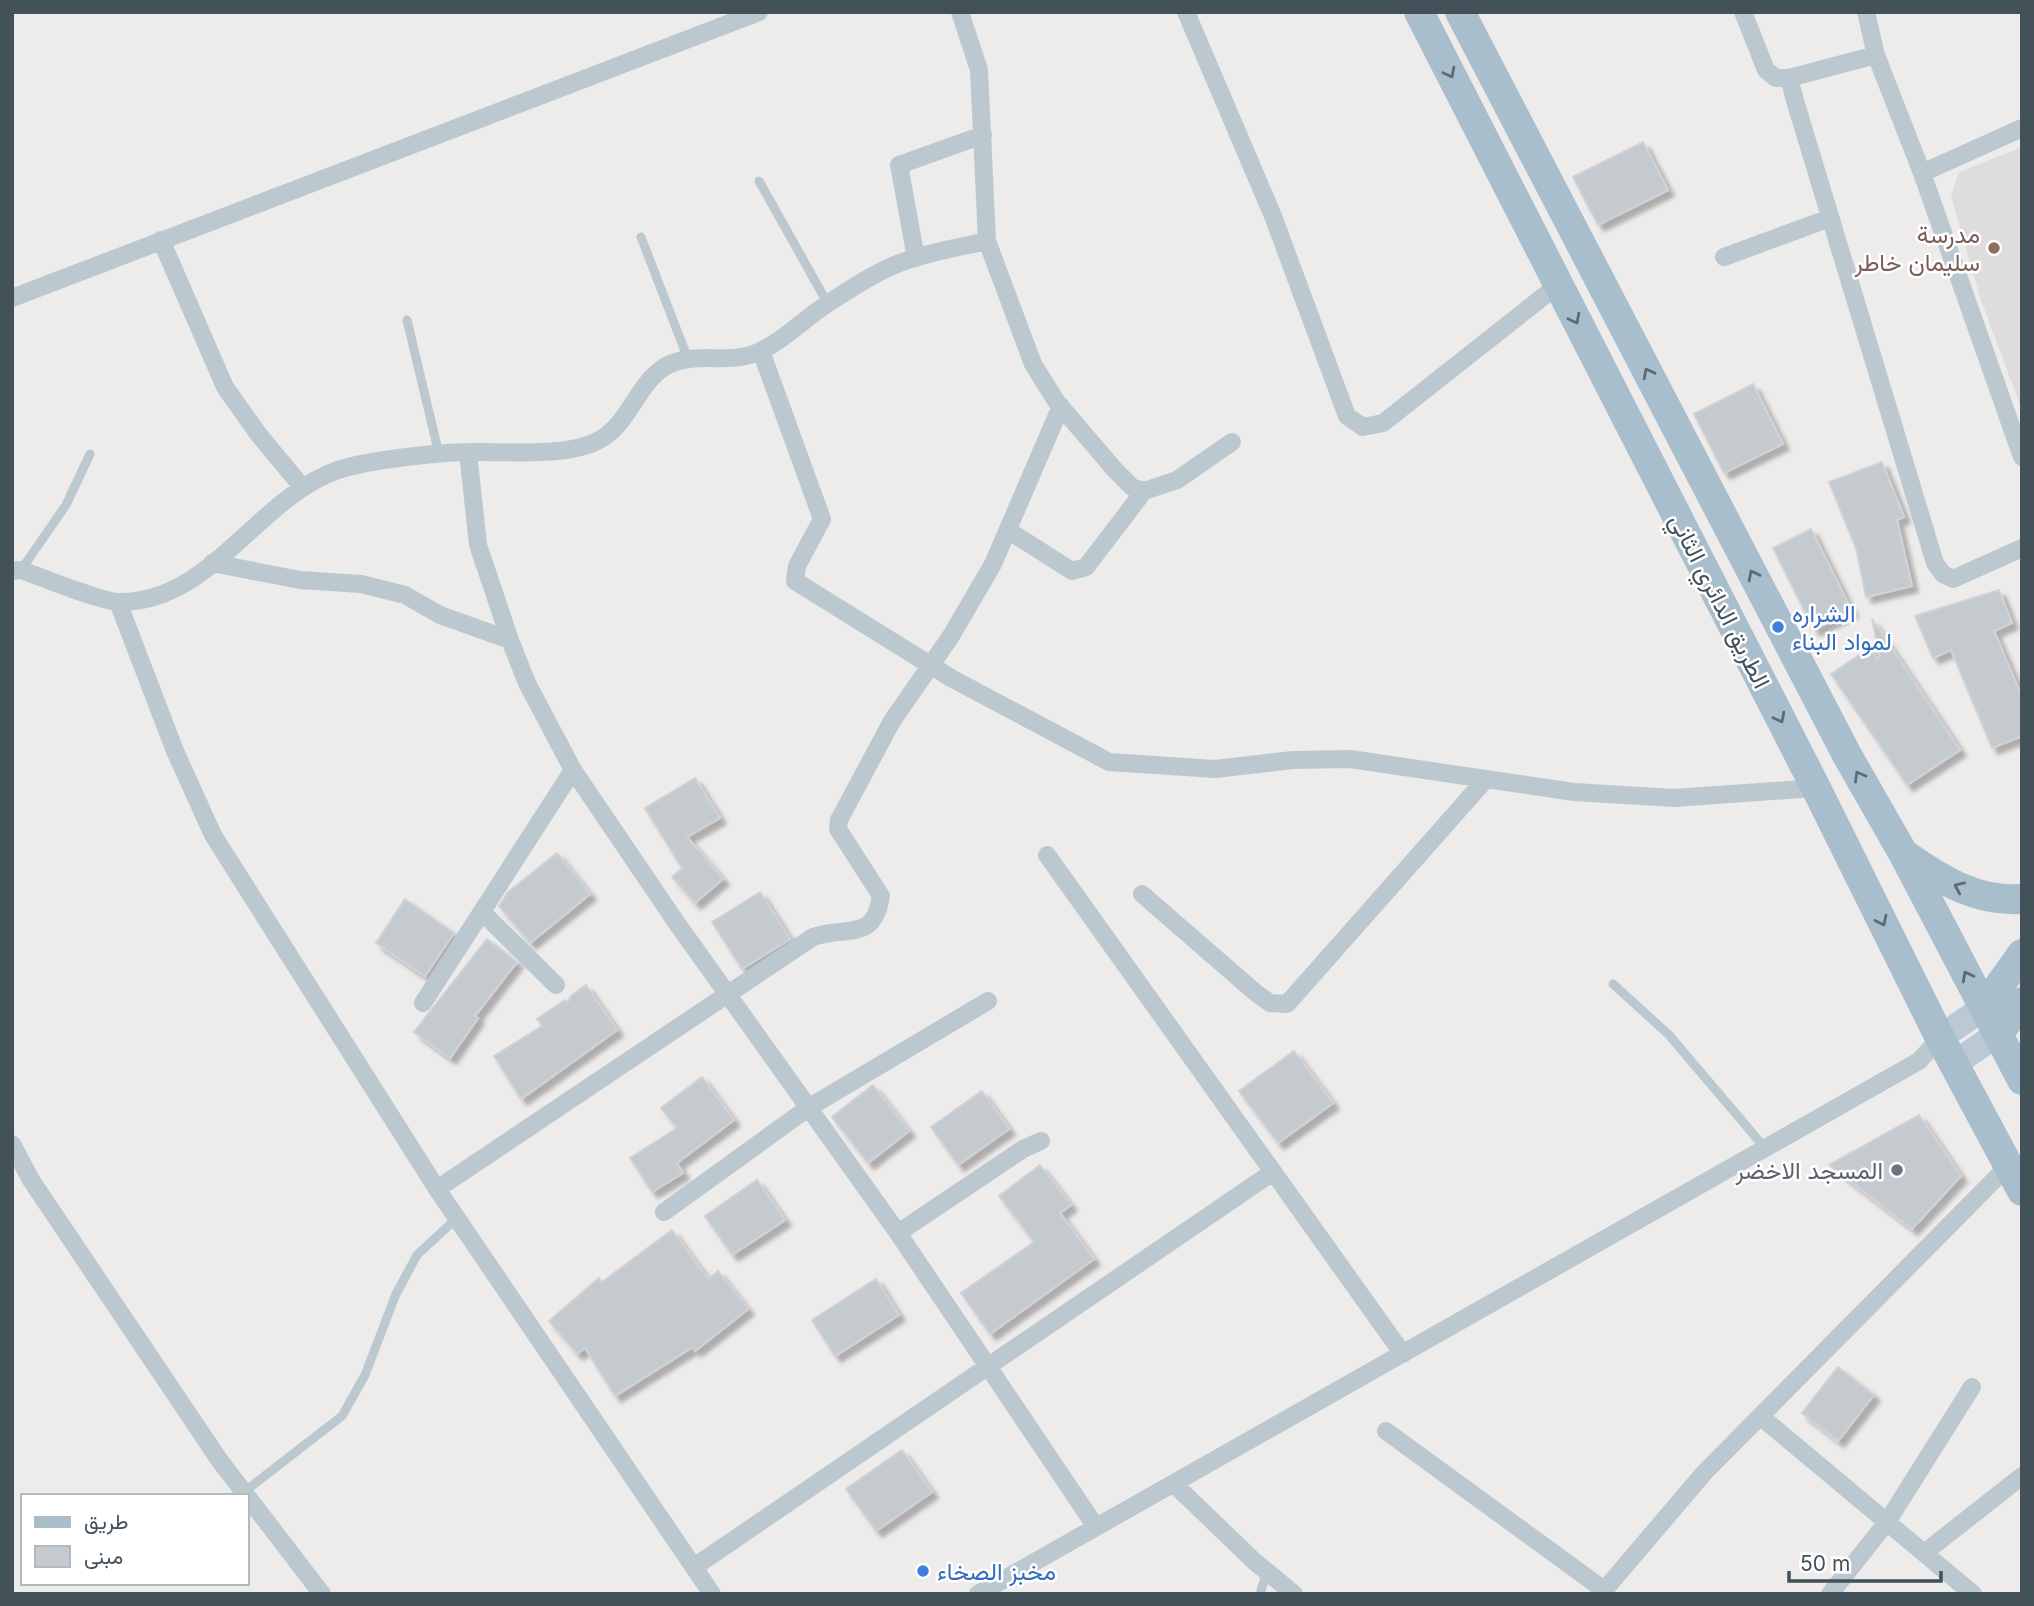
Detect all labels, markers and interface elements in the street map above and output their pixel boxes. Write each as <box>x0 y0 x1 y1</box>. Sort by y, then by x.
one-way arrow <box>1441 66 1455 78</box>
place label: مدرسة سليمان خاطر <box>1853 220 1980 278</box>
marker: مدرسة سليمان خاطر <box>1986 240 2002 256</box>
one-way arrow <box>1567 312 1581 324</box>
one-way arrow <box>1643 368 1656 380</box>
street label: الطريق الدائري الثاني <box>1659 509 1777 695</box>
one-way arrow <box>1748 570 1761 582</box>
place label: الشراره لمواد البناء <box>1792 599 1892 657</box>
marker: الشراره لمواد البناء <box>1770 619 1786 635</box>
one-way arrow <box>1772 711 1786 723</box>
one-way arrow <box>1854 771 1867 783</box>
one-way arrow <box>1954 882 1966 896</box>
one-way arrow <box>1874 914 1888 926</box>
one-way arrow <box>1962 971 1976 983</box>
place label: المسجد الاخضر <box>1734 1156 1883 1186</box>
marker: المسجد الاخضر <box>1889 1162 1905 1178</box>
legend <box>21 1494 248 1585</box>
text: طريق <box>84 1509 129 1535</box>
scale bar <box>1789 1540 1941 1584</box>
text: مبنى <box>84 1544 123 1569</box>
text: 50 m <box>1800 1551 1850 1576</box>
place label: مخبز الصخاء <box>937 1557 1056 1587</box>
marker: مخبز الصخاء <box>915 1563 931 1579</box>

